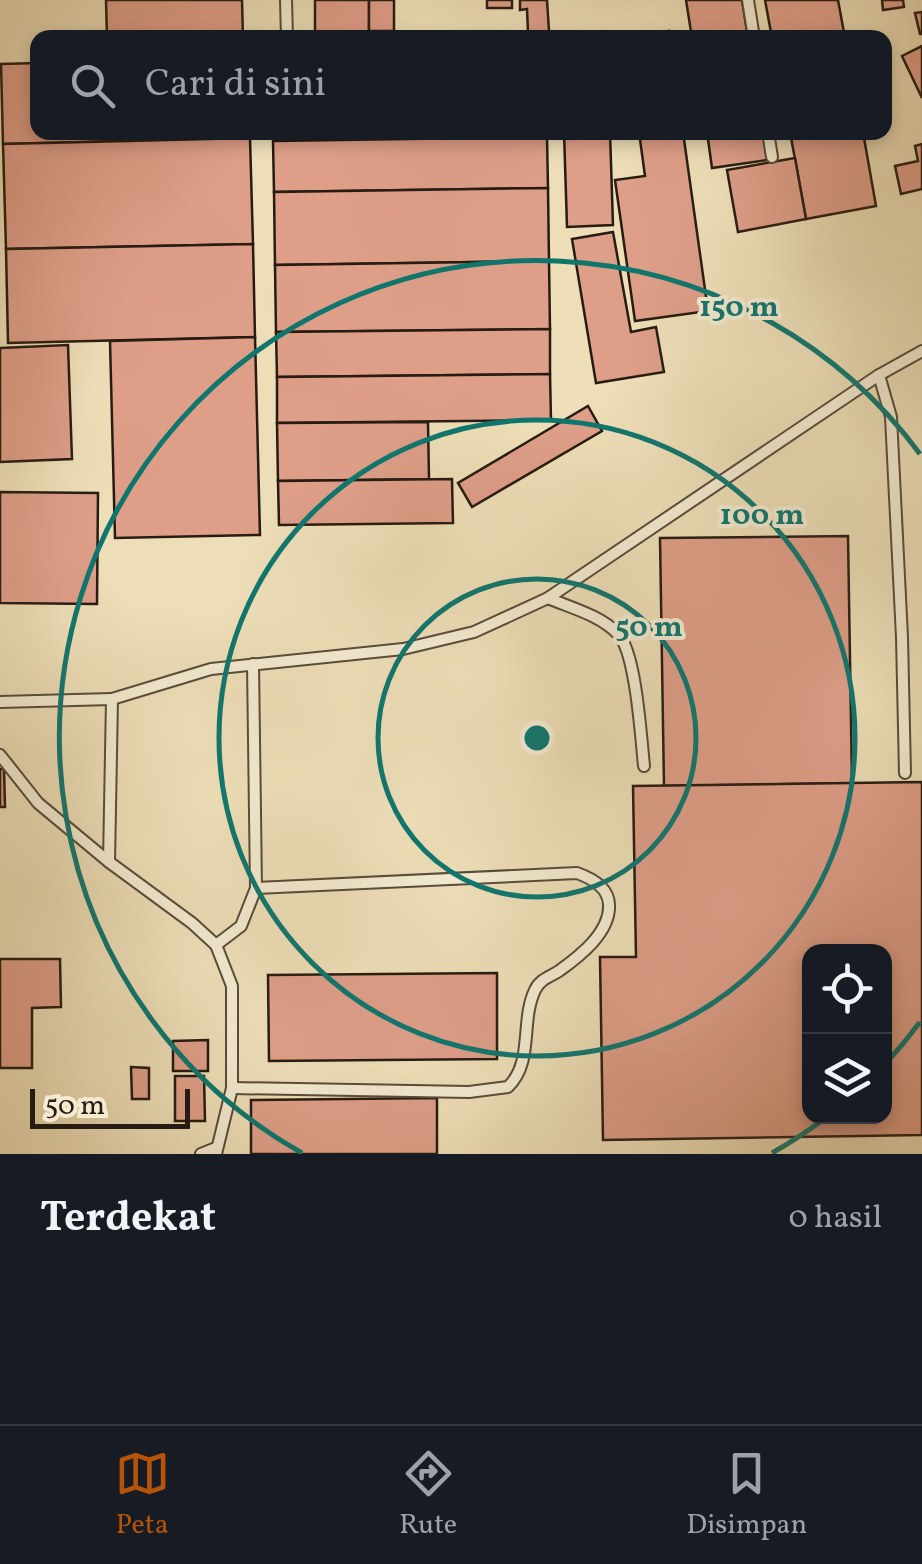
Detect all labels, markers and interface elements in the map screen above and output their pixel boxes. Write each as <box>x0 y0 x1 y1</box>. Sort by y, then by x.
search box <box>30 30 892 140</box>
icon: search <box>65 58 120 113</box>
text: Cari di sini <box>145 59 326 112</box>
text: 150 m <box>699 287 779 329</box>
text: 100 m <box>720 495 804 537</box>
text: 50 m <box>615 607 683 649</box>
centre of rings <box>519 720 555 756</box>
map controls <box>802 944 892 1124</box>
button: locate <box>802 944 892 1034</box>
button: layers <box>802 1034 892 1124</box>
scale bar <box>30 1084 190 1128</box>
text: 50 m <box>45 1087 105 1126</box>
text: Terdekat <box>40 1190 216 1249</box>
text: 0 hasil <box>788 1197 882 1241</box>
tab: Peta <box>115 1446 170 1545</box>
tab: Rute <box>399 1446 457 1545</box>
tab: Disimpan <box>686 1446 807 1545</box>

